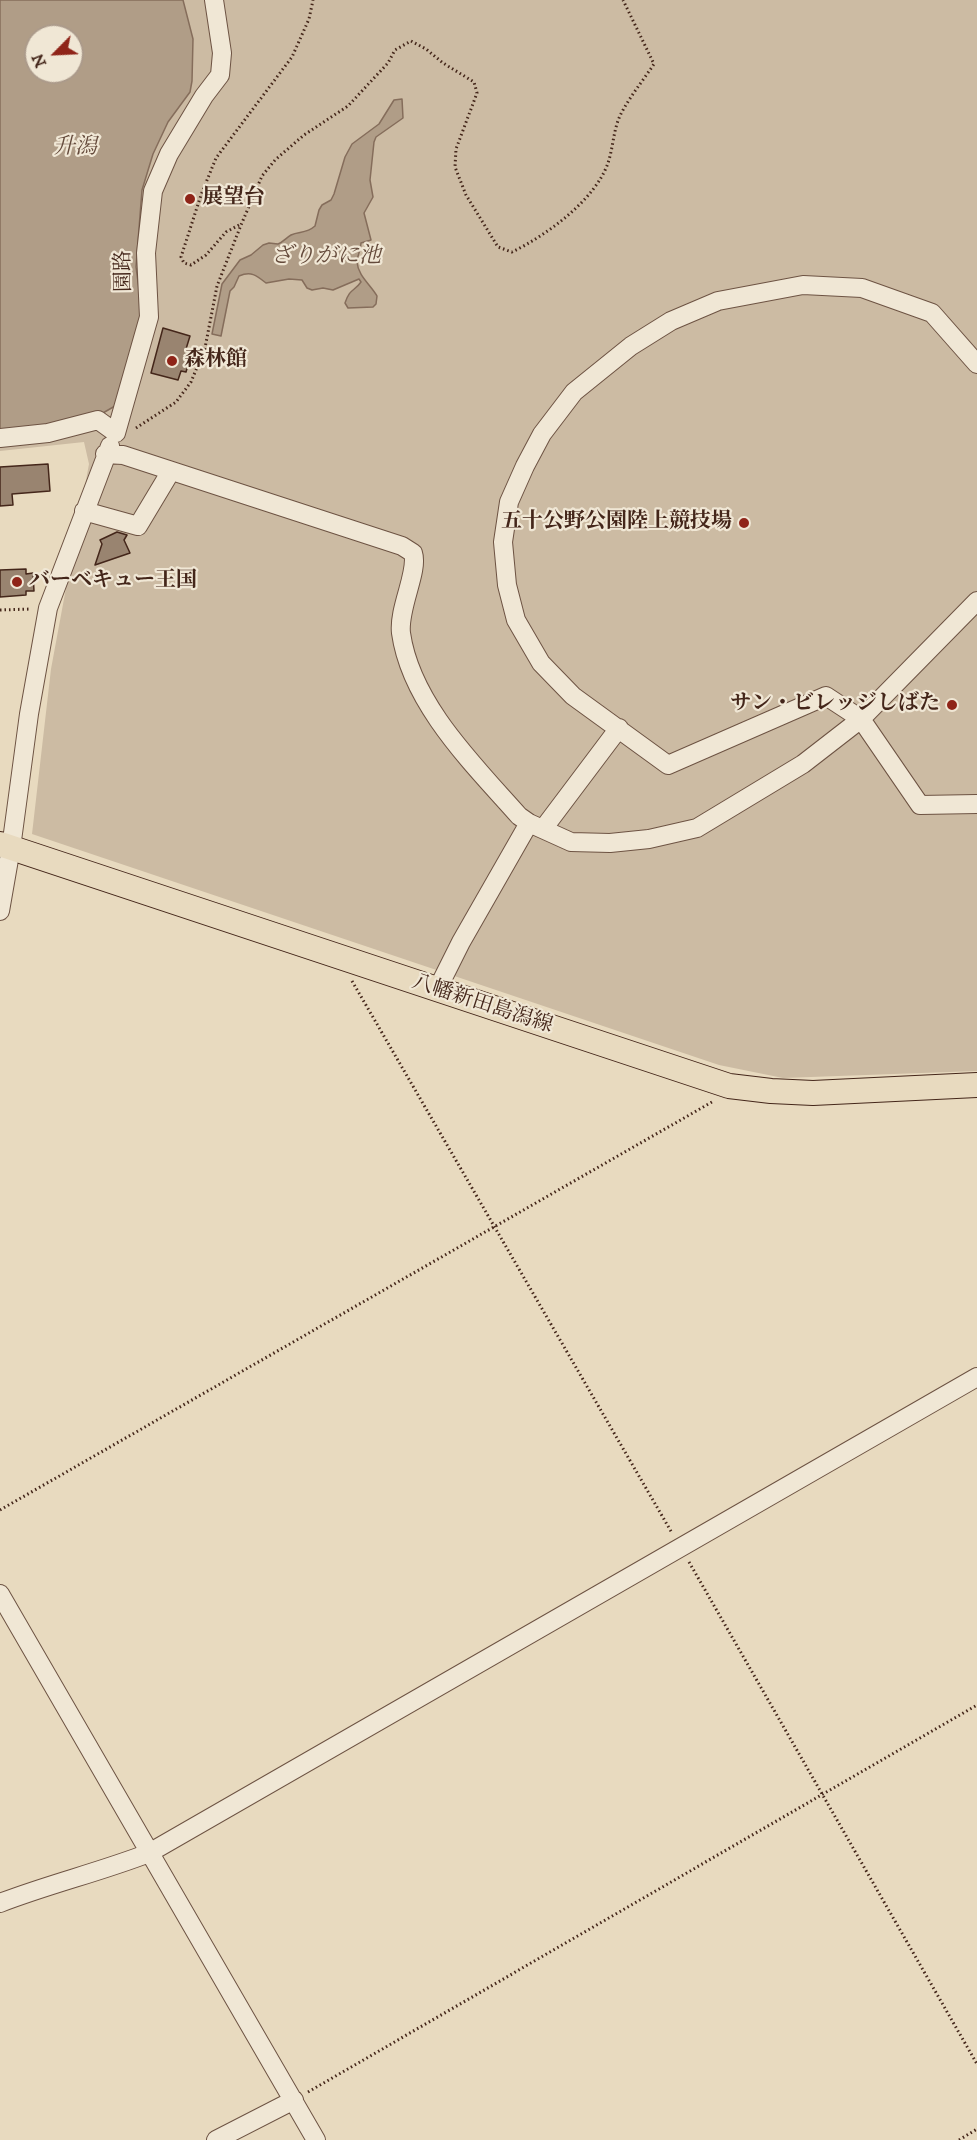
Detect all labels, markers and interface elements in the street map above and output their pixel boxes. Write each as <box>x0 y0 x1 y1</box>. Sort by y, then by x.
north arrow <box>24 24 84 84</box>
text: N <box>28 50 51 71</box>
water label: 升潟 <box>53 135 97 161</box>
place label: 展望台 <box>202 186 265 212</box>
marker: 展望台 <box>183 192 197 206</box>
water label: ざりがに池 <box>271 244 381 270</box>
street label: 園路 <box>112 250 138 292</box>
place label: 森林館 <box>184 348 247 374</box>
marker: 森林館 <box>165 354 179 368</box>
place label: 五十公野公園陸上競技場 <box>501 510 732 536</box>
marker: 五十公野公園陸上競技場 <box>737 516 751 530</box>
place label: バーベキュー王国 <box>29 569 197 595</box>
marker: バーベキュー王国 <box>10 575 24 589</box>
place label: サン・ビレッジしばた <box>730 692 940 718</box>
marker: サン・ビレッジしばた <box>945 698 959 712</box>
street label: 八幡新田島潟線 <box>408 970 556 1040</box>

